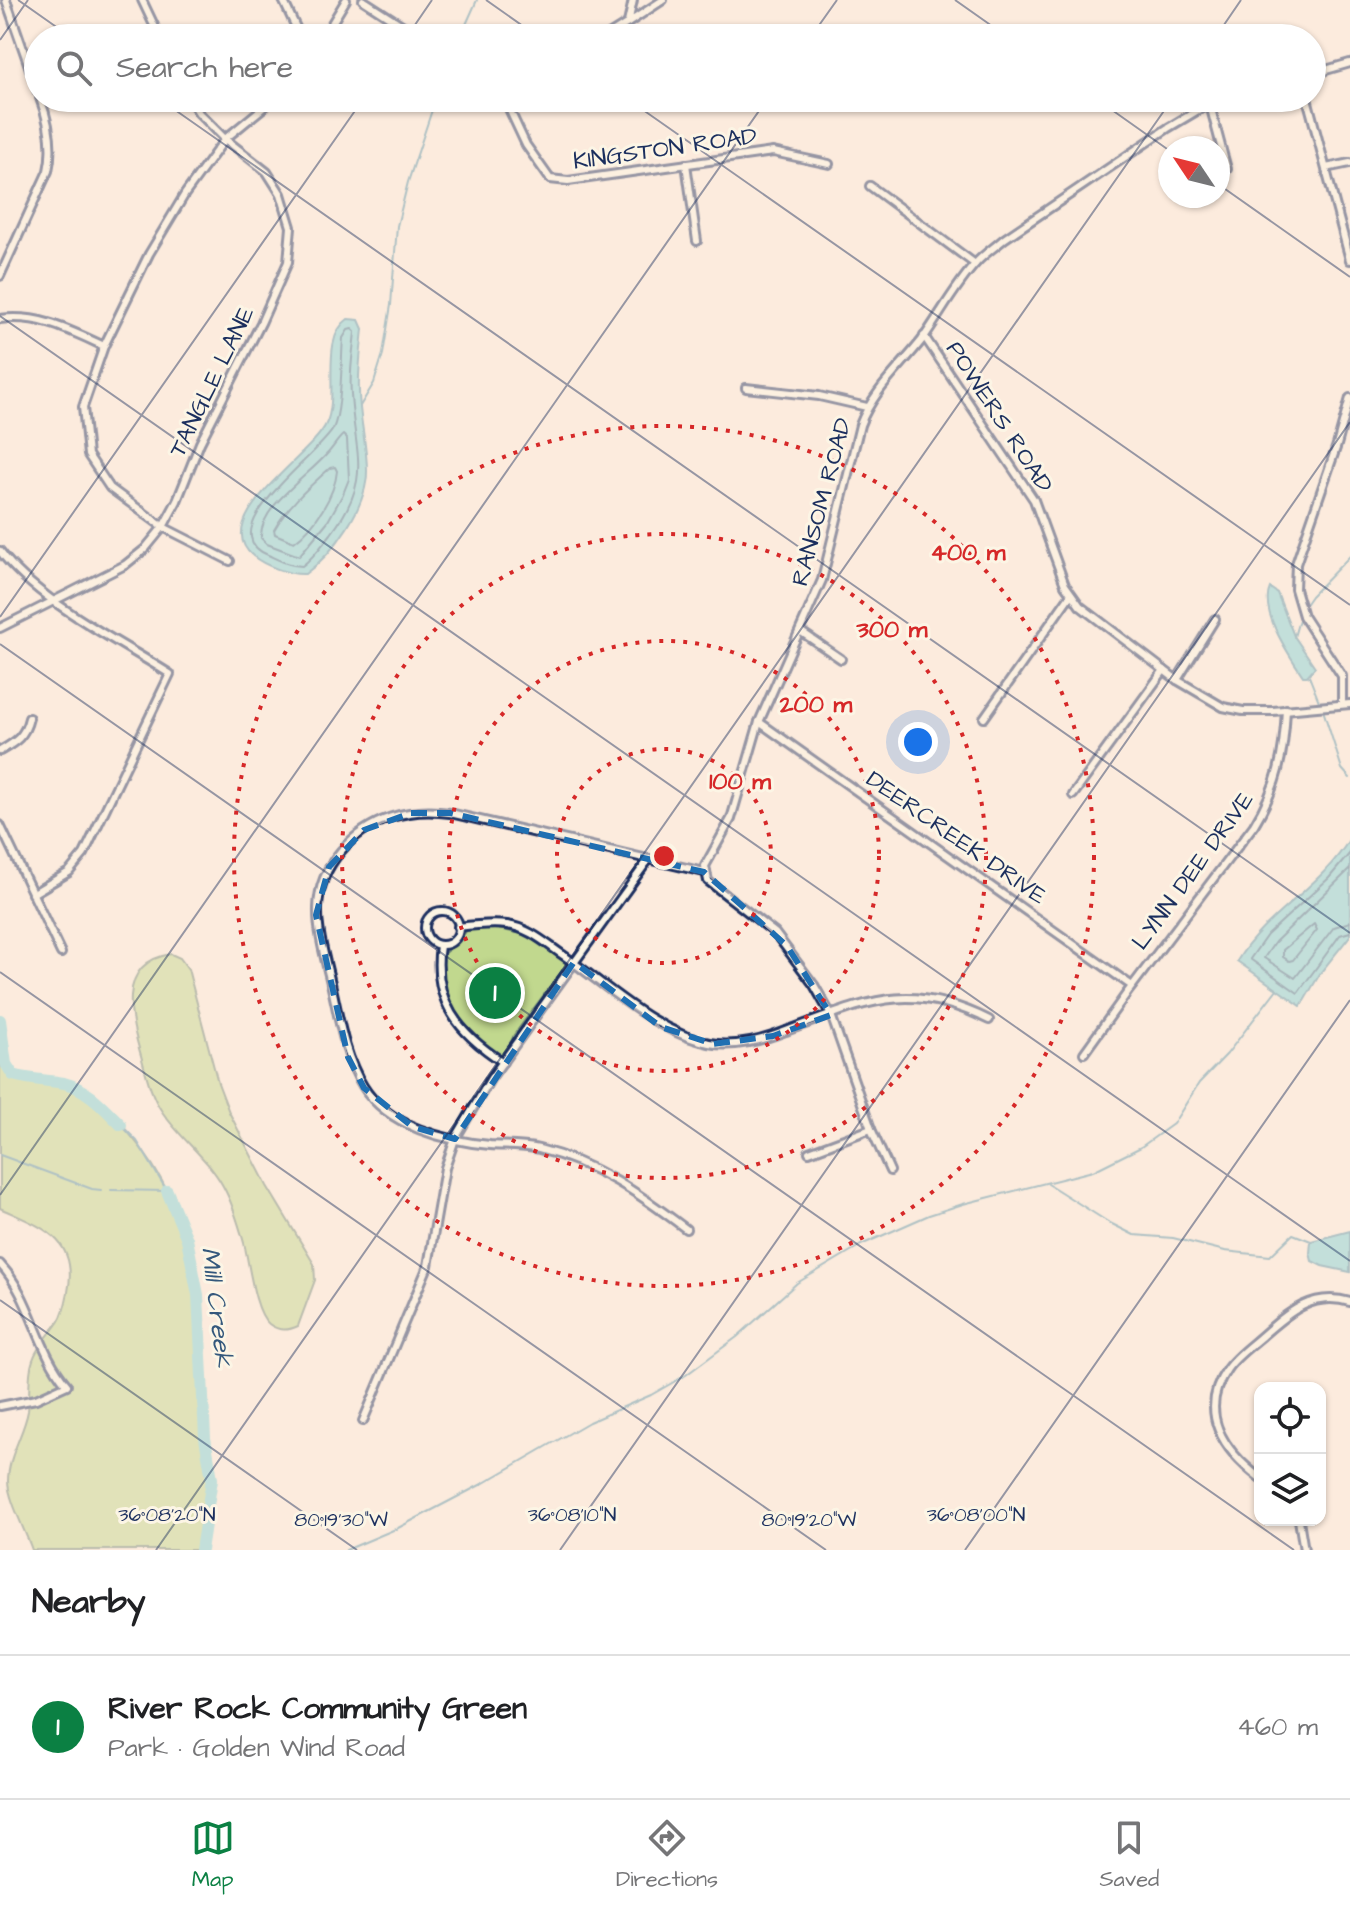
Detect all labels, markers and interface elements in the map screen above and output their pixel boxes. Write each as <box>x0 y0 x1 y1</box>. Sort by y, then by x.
search box <box>24 24 1326 112</box>
icon: search <box>52 46 96 90</box>
text: Search here <box>116 47 293 89</box>
street label: KINGSTON ROAD <box>571 119 759 179</box>
north arrow <box>1158 136 1230 208</box>
street label: TANGLE LANE <box>161 301 263 463</box>
street label: POWERS ROAD <box>937 335 1061 499</box>
street label: RANSOM ROAD <box>783 414 861 590</box>
text: 400 m <box>931 536 1006 570</box>
text: 300 m <box>856 613 928 647</box>
text: 200 m <box>779 688 852 722</box>
your location <box>898 722 938 762</box>
street label: DEERCREEK DRIVE <box>859 763 1053 913</box>
text: 100 m <box>709 765 771 799</box>
street label: LYNN DEE DRIVE <box>1124 785 1262 957</box>
centre of rings <box>650 842 678 870</box>
pin: 1 <box>469 963 521 1023</box>
water label: Mill Creek <box>192 1245 242 1370</box>
map controls <box>1254 1382 1326 1526</box>
button: locate <box>1254 1382 1326 1454</box>
button: layers <box>1254 1454 1326 1526</box>
text: 36°08'20"N <box>118 1501 216 1529</box>
text: 36°08'10"N <box>528 1501 616 1529</box>
text: 36°08'00"N <box>927 1501 1025 1529</box>
text: 80°19'30"W <box>294 1506 388 1534</box>
text: 80°19'20"W <box>762 1506 857 1534</box>
text: Nearby <box>32 1578 146 1626</box>
text: River Rock Community Green <box>108 1688 527 1730</box>
text: 1 <box>56 1709 60 1745</box>
text: 460 m <box>1237 1709 1318 1745</box>
text: Park · Golden Wind Road <box>108 1730 405 1766</box>
tab: Map <box>191 1816 235 1895</box>
tab: Directions <box>616 1816 718 1895</box>
tab: Saved <box>1099 1816 1159 1895</box>

